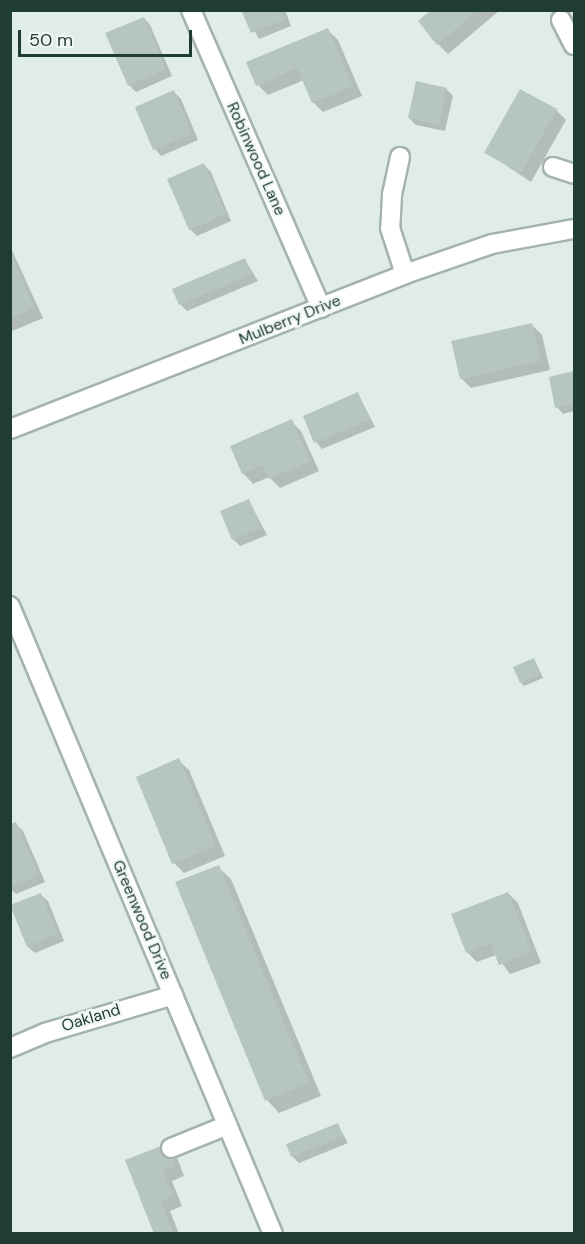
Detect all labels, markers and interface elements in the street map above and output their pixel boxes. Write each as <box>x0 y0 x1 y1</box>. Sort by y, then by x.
scale bar <box>21 18 195 56</box>
text: 50 m <box>29 28 73 52</box>
street label: Robinwood Lane <box>222 99 290 219</box>
street label: Mulberry Drive <box>236 291 344 349</box>
street label: Greenwood Drive <box>108 857 176 983</box>
street label: Oakland <box>59 1000 123 1036</box>

